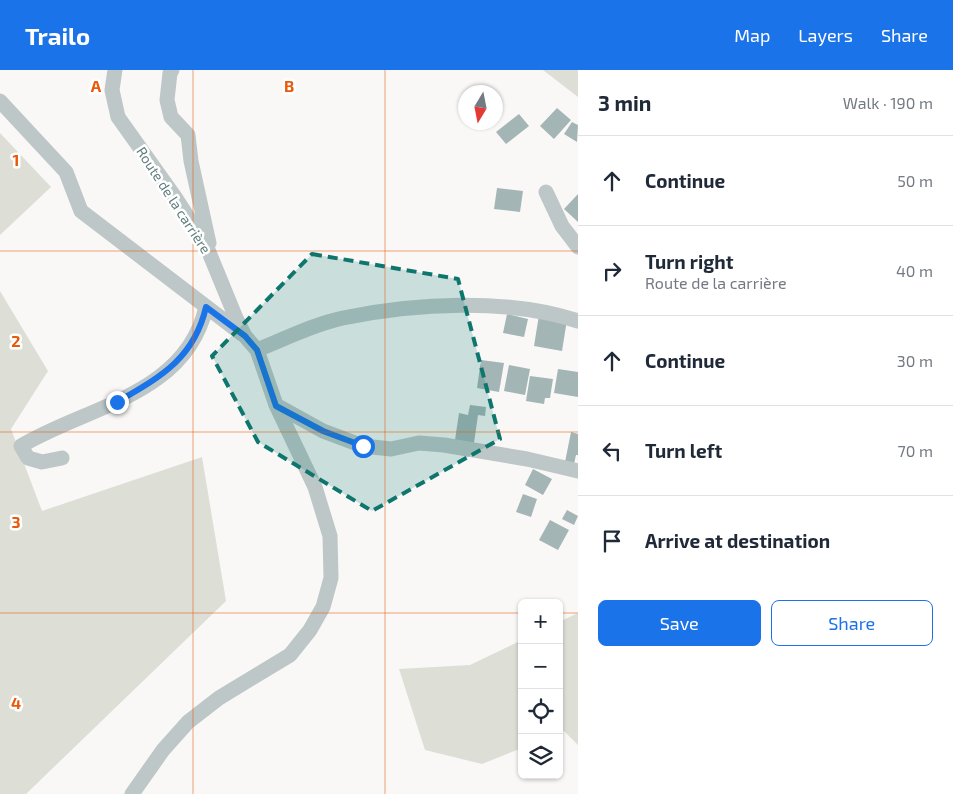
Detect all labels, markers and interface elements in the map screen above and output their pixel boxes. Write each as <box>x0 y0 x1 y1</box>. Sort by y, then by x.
text: Trailo <box>25 21 90 50</box>
text: Map <box>734 24 770 46</box>
text: Layers <box>798 24 853 46</box>
text: Share <box>881 24 928 46</box>
text: A <box>91 76 102 95</box>
text: B <box>284 76 294 95</box>
north arrow <box>458 85 503 130</box>
text: 3 min <box>598 90 651 115</box>
text: Walk · 190 m <box>843 93 933 112</box>
street label: Route de la carrière <box>133 143 215 257</box>
text: 1 <box>13 150 19 169</box>
icon: ahead <box>598 167 626 195</box>
text: Continue <box>645 169 725 192</box>
text: 50 m <box>897 171 933 190</box>
text: Turn right <box>645 250 733 273</box>
icon: right <box>598 257 626 285</box>
text: 40 m <box>896 261 933 280</box>
text: Route de la carrière <box>645 273 787 292</box>
text: 2 <box>11 331 21 350</box>
icon: ahead <box>598 347 626 375</box>
text: Continue <box>645 349 725 372</box>
text: 30 m <box>897 351 933 370</box>
route end <box>106 391 129 414</box>
route start <box>352 435 375 458</box>
icon: left <box>598 437 626 465</box>
text: Turn left <box>645 439 722 462</box>
text: 70 m <box>898 441 933 460</box>
text: 3 <box>11 512 21 531</box>
icon: arrive <box>598 527 626 555</box>
text: Arrive at destination <box>645 529 830 552</box>
map controls <box>518 599 563 779</box>
button: + <box>518 599 563 644</box>
button: Save <box>598 600 761 646</box>
button: Share <box>771 600 933 646</box>
button: − <box>518 644 563 689</box>
button: locate <box>518 689 563 734</box>
text: 4 <box>11 693 21 712</box>
button: layers <box>518 734 563 779</box>

